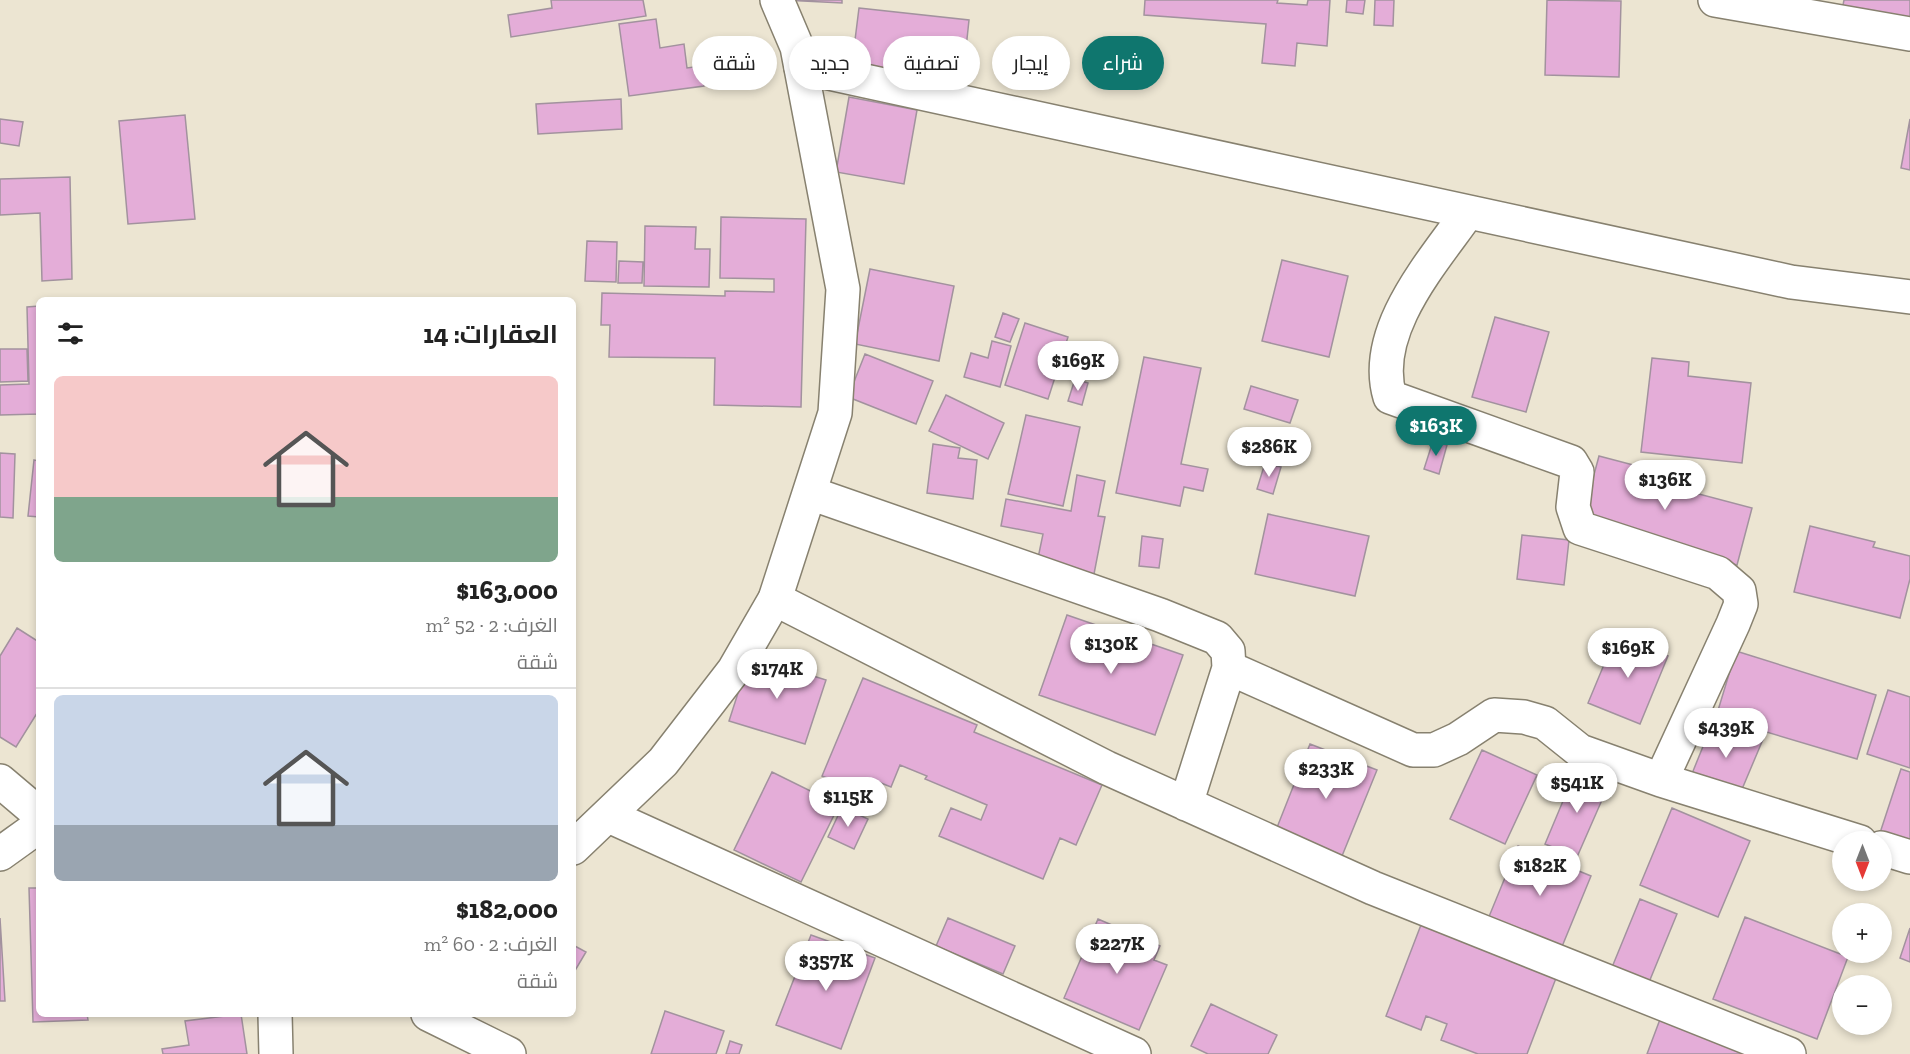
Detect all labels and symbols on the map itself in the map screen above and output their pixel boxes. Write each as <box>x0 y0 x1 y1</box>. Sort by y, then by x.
pin: $169K <box>1036 341 1120 392</box>
pin: $163K <box>1394 406 1478 457</box>
pin: $286K <box>1227 427 1311 478</box>
pin: $136K <box>1623 460 1707 511</box>
pin: $130K <box>1069 624 1153 675</box>
pin: $169K <box>1586 628 1670 679</box>
pin: $174K <box>735 649 819 700</box>
pin: $439K <box>1684 708 1768 759</box>
pin: $233K <box>1284 749 1368 800</box>
pin: $541K <box>1535 763 1619 814</box>
pin: $115K <box>806 777 890 828</box>
north arrow <box>1832 831 1892 891</box>
pin: $182K <box>1498 846 1582 897</box>
pin: $227K <box>1075 924 1159 975</box>
pin: $357K <box>784 941 868 992</box>

